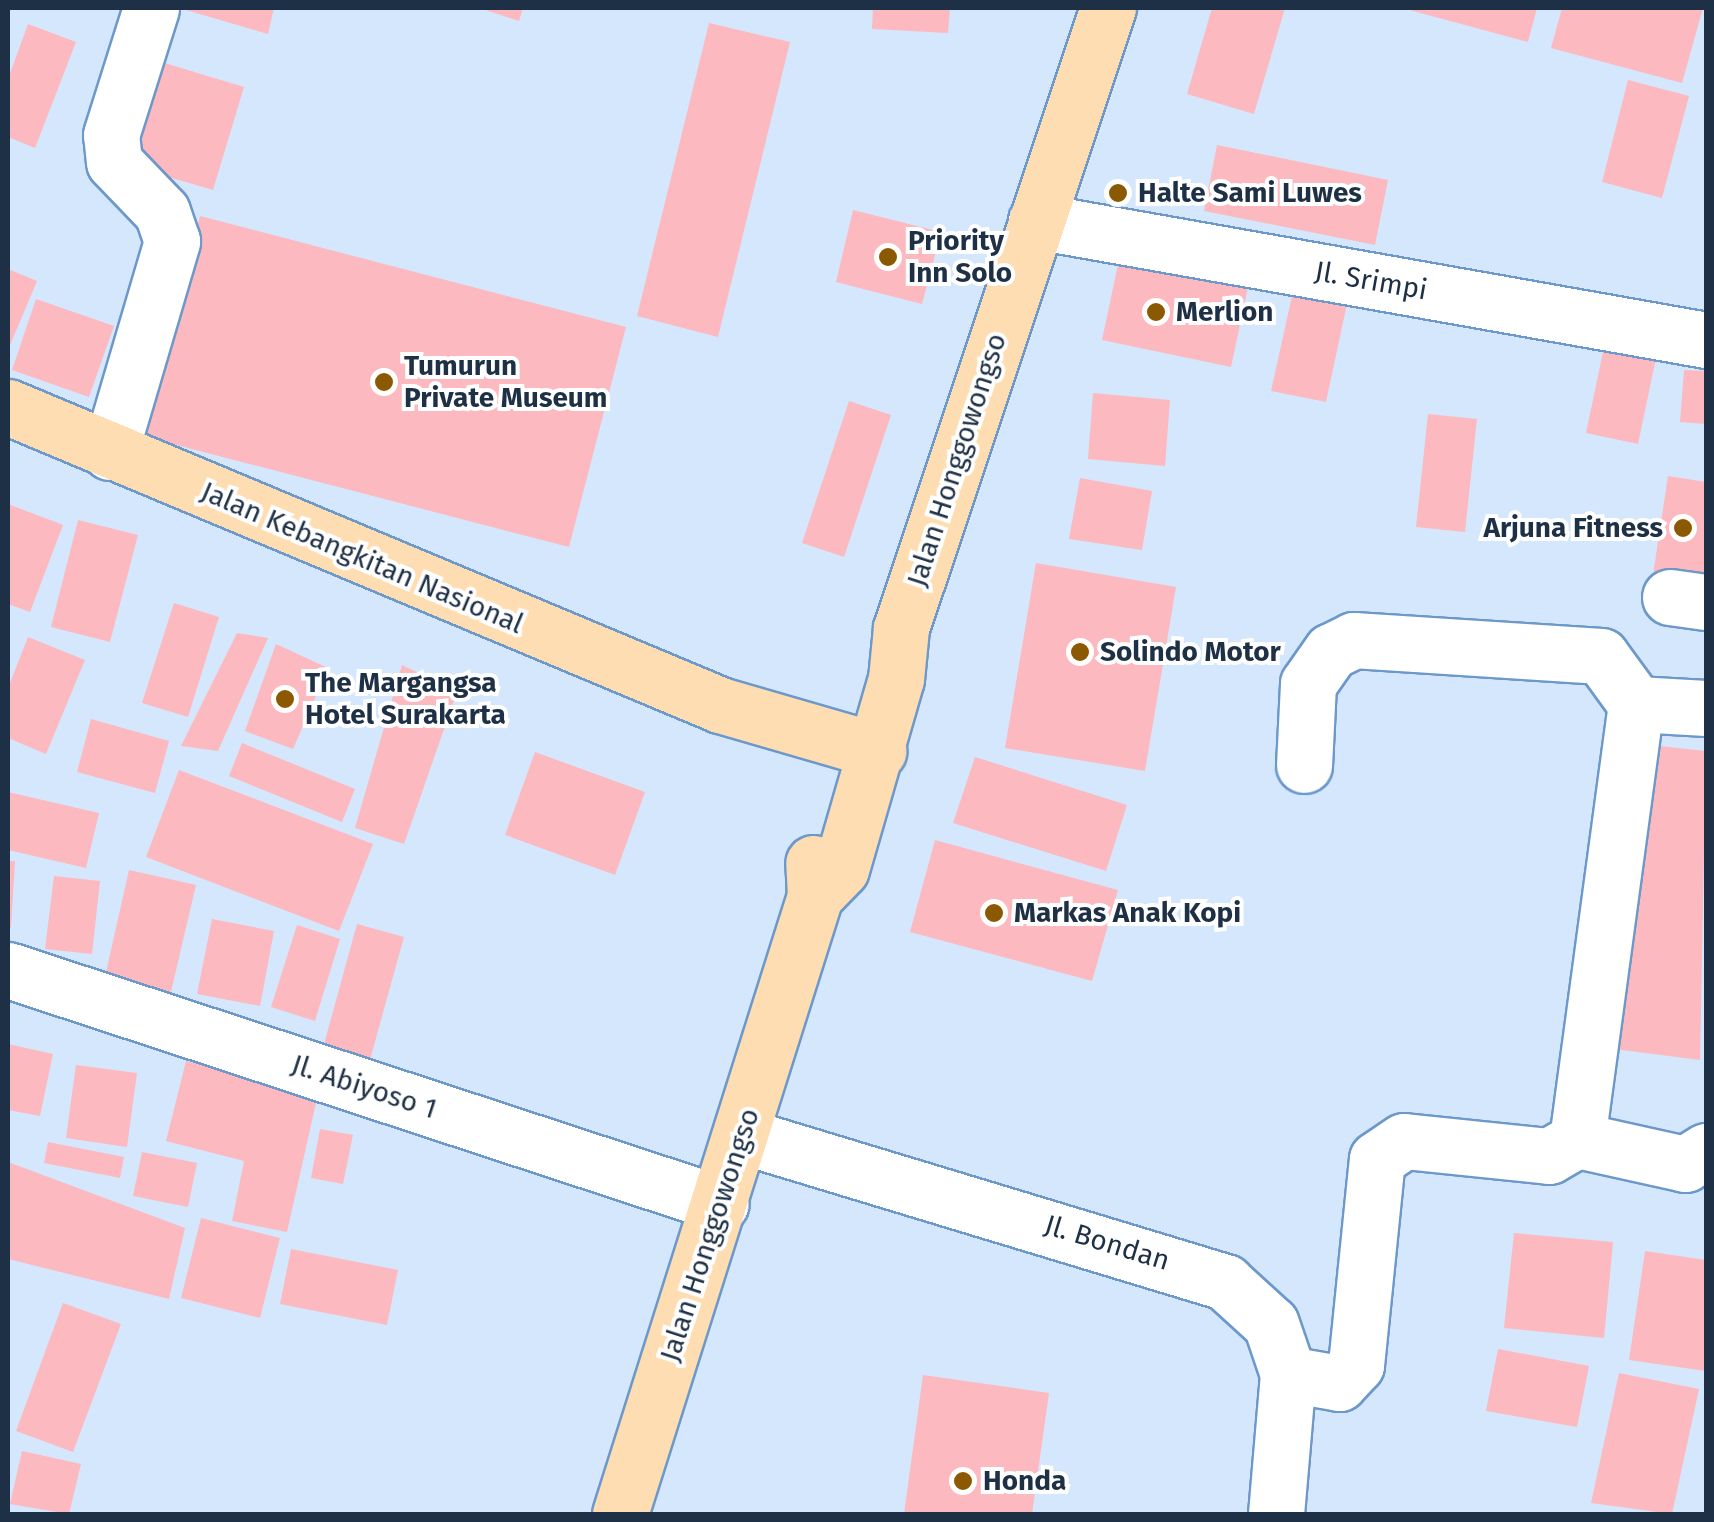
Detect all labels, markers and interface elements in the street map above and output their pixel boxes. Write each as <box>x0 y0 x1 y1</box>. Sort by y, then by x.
place label: Halte Sami Luwes <box>1138 176 1362 210</box>
marker: Halte Sami Luwes <box>1107 182 1129 204</box>
place label: Priority Inn Solo <box>908 224 1012 290</box>
marker: Priority Inn Solo <box>877 246 899 268</box>
street label: Jl. Srimpi <box>1312 255 1430 307</box>
place label: Merlion <box>1176 295 1273 329</box>
marker: Merlion <box>1145 301 1167 323</box>
street label: Jalan Honggowongso <box>900 329 1014 591</box>
place label: Tumurun Private Museum <box>404 349 608 415</box>
marker: Tumurun Private Museum <box>373 371 395 393</box>
street label: Jalan Kebangkitan Nasional <box>196 475 528 641</box>
place label: Arjuna Fitness <box>1484 511 1663 545</box>
marker: Arjuna Fitness <box>1672 517 1694 539</box>
place label: Solindo Motor <box>1100 635 1281 669</box>
marker: Solindo Motor <box>1069 641 1091 663</box>
place label: The Margangsa Hotel Surakarta <box>305 666 506 732</box>
marker: The Margangsa Hotel Surakarta <box>274 688 296 710</box>
place label: Markas Anak Kopi <box>1014 896 1241 930</box>
marker: Markas Anak Kopi <box>983 902 1005 924</box>
street label: Jl. Abiyoso 1 <box>287 1048 441 1126</box>
street label: Jalan Honggowongso <box>653 1104 767 1366</box>
street label: Jl. Bondan <box>1040 1208 1174 1278</box>
place label: Honda <box>983 1464 1066 1498</box>
marker: Honda <box>952 1470 974 1492</box>

